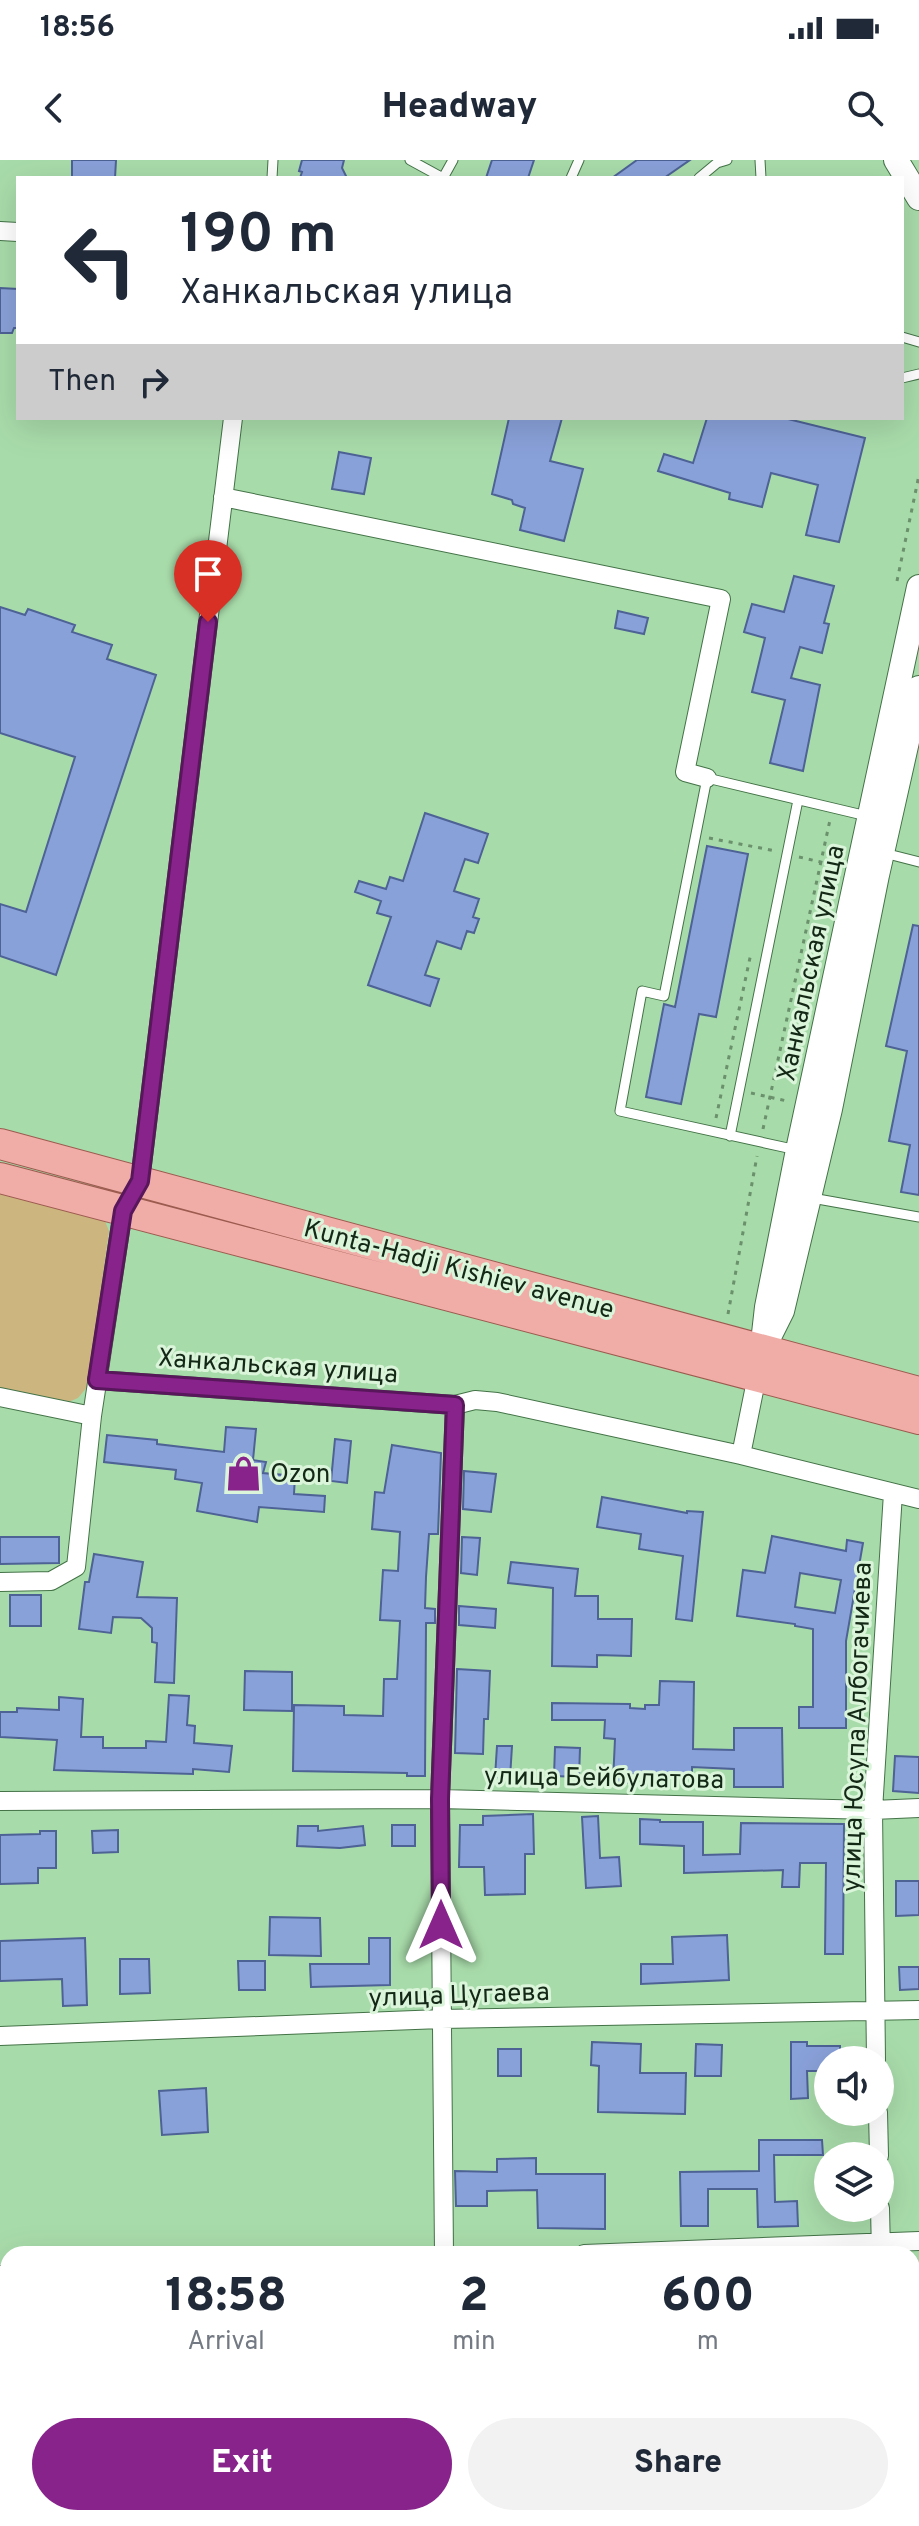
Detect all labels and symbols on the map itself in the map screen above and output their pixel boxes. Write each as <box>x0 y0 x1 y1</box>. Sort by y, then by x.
pin <box>174 540 242 622</box>
street label: Ханкальская улица <box>771 842 854 1085</box>
street label: Kunta-Hadji Kishiev avenue <box>300 1213 617 1328</box>
street label: Ханкальская улица <box>157 1343 399 1392</box>
shop icon: Ozon <box>225 1454 263 1492</box>
place label: Ozon <box>270 1459 330 1492</box>
street label: улица Юсупа Албогачиева <box>836 1562 881 1893</box>
street label: улица Бейбулатова <box>484 1761 724 1798</box>
position arrow <box>399 1883 483 1967</box>
street label: улица Цугаева <box>368 1977 550 2016</box>

